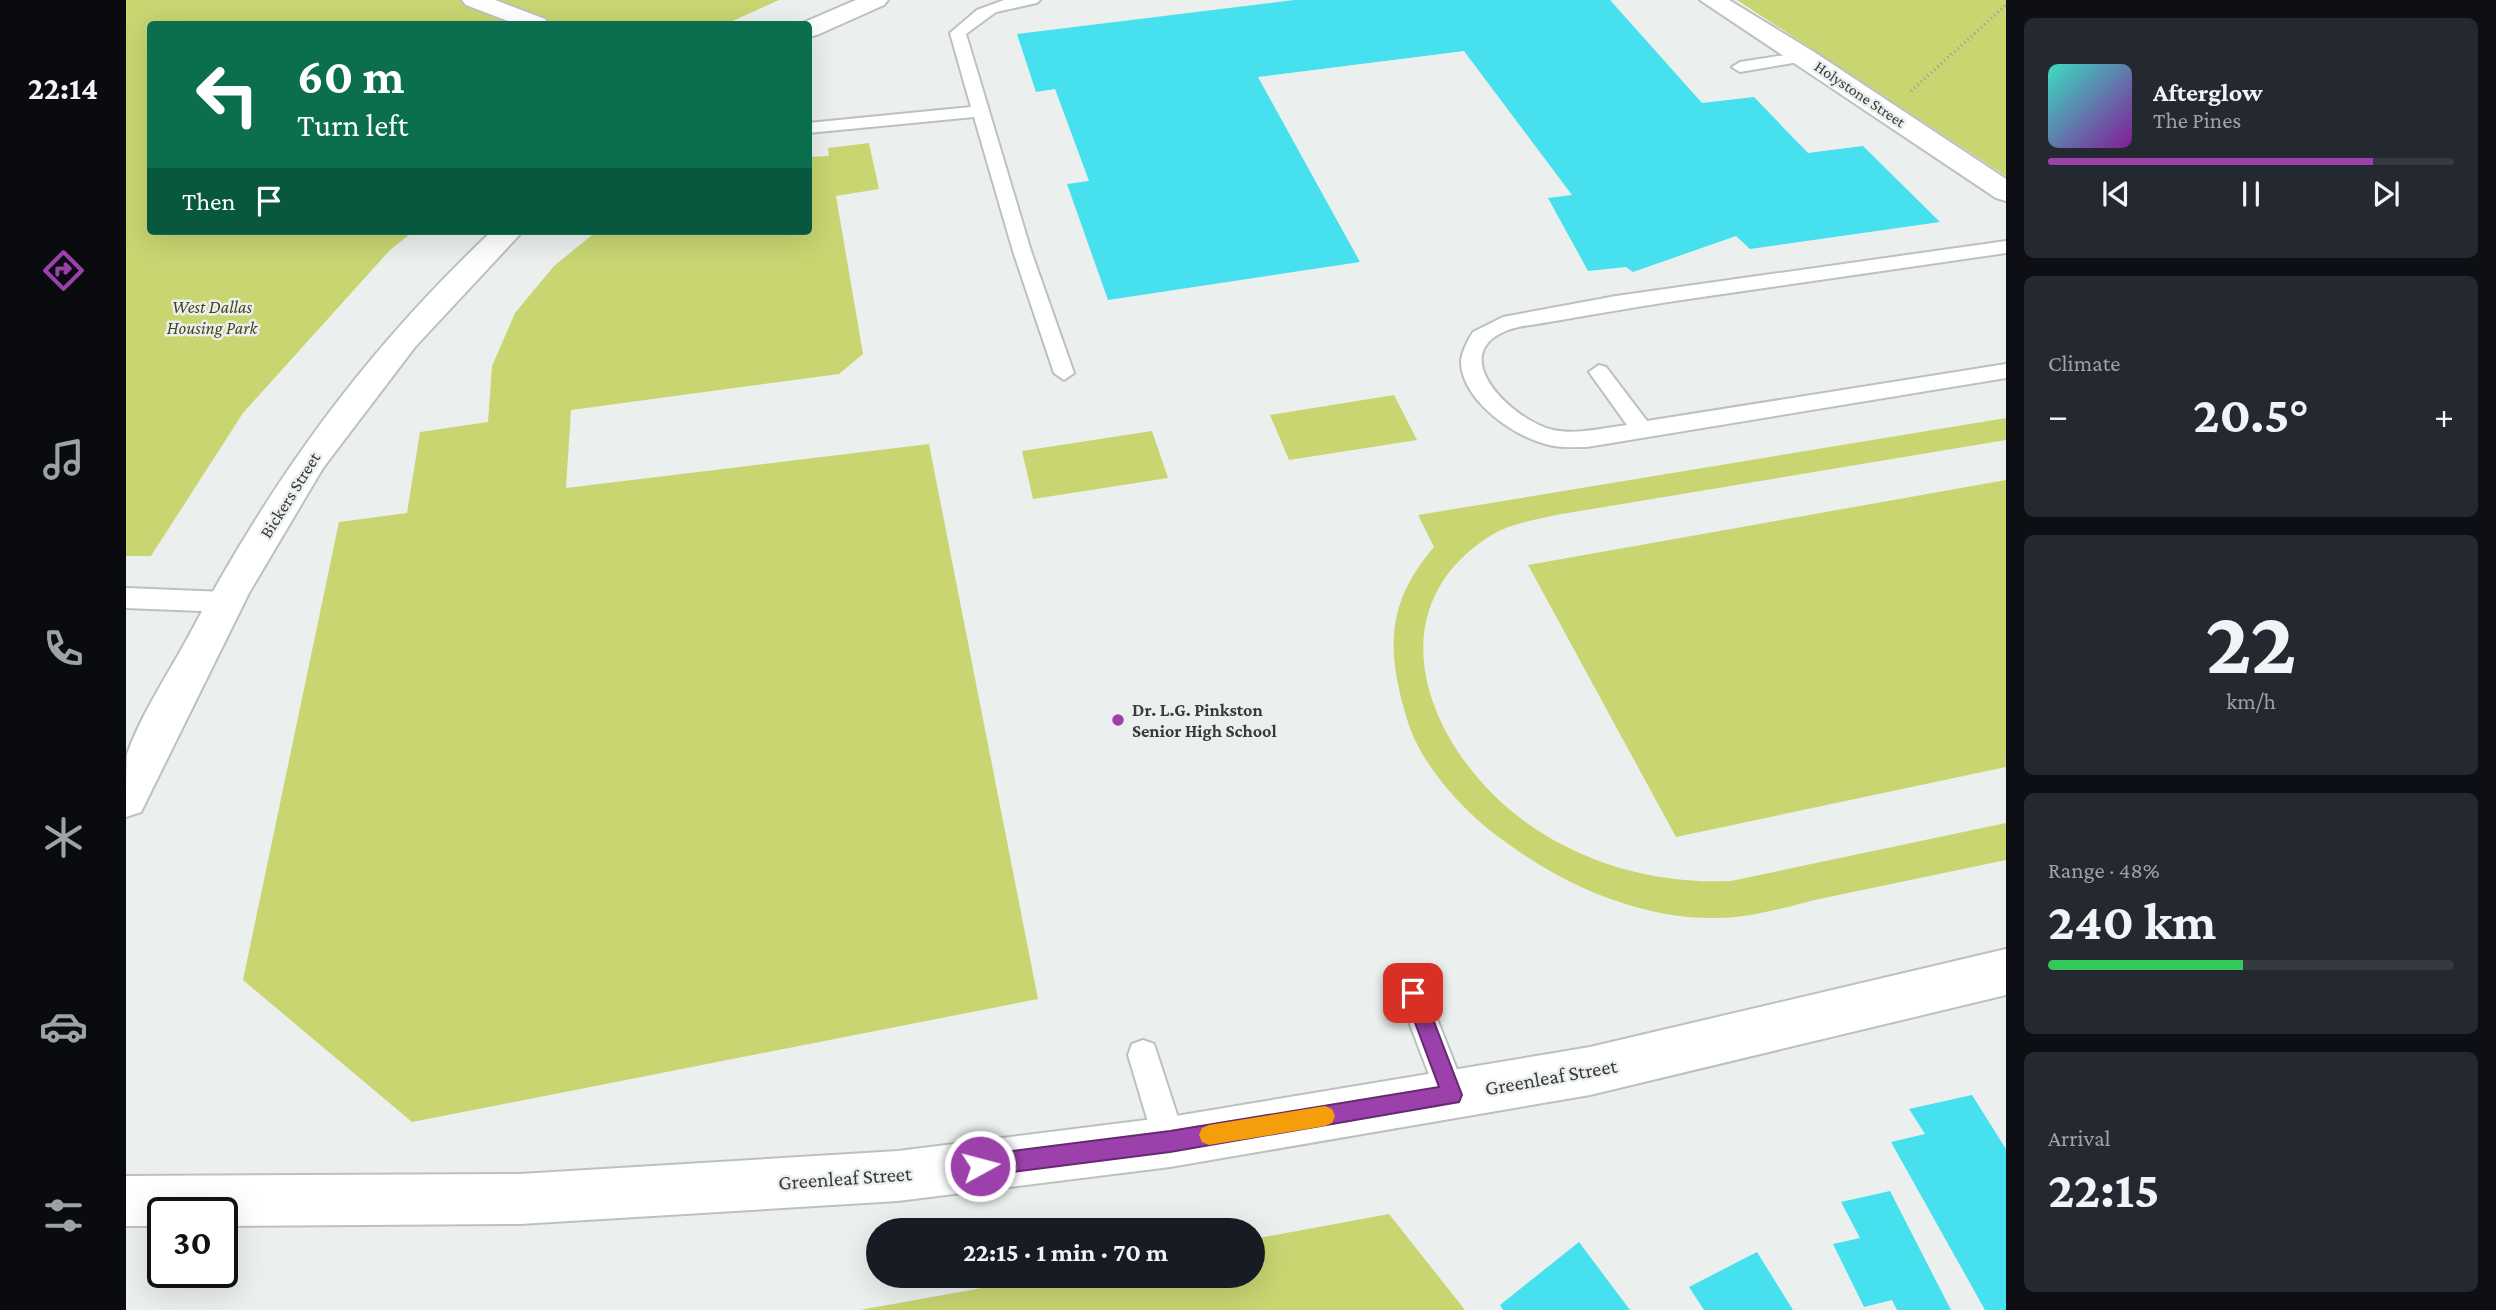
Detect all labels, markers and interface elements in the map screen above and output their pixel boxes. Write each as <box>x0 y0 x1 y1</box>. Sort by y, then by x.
icon: left <box>182 49 273 140</box>
text: 60 m <box>297 49 404 104</box>
street label: Holystone Street <box>1811 57 1909 132</box>
text: 22:14 <box>28 70 98 106</box>
text: Afterglow <box>2153 78 2263 107</box>
text: Turn left <box>297 107 408 143</box>
text: The Pines <box>2153 107 2241 133</box>
icon: previous <box>2097 175 2135 213</box>
icon: pause <box>2232 175 2270 213</box>
icon: next <box>2367 175 2405 213</box>
icon: arrive <box>250 182 288 220</box>
text: Then <box>182 187 236 216</box>
icon: directions <box>39 246 88 295</box>
park label: West Dallas Housing Park <box>167 297 258 338</box>
text: Climate <box>2048 350 2120 376</box>
text: 20.5° <box>2193 385 2309 443</box>
text: − <box>2048 394 2068 436</box>
text: + <box>2434 394 2454 436</box>
icon: music <box>39 435 88 484</box>
street label: Bickers Street <box>256 448 325 542</box>
text: 22 <box>2205 591 2297 693</box>
icon: phone <box>39 624 88 673</box>
text: km/h <box>2226 688 2276 714</box>
place label: Dr. L.G. Pinkston Senior High School <box>1132 700 1277 741</box>
marker: Dr. L.G. Pinkston Senior High School <box>1110 712 1126 728</box>
icon: climate <box>39 813 88 862</box>
text: Range · 48% <box>2048 857 2160 883</box>
text: 240 km <box>2048 892 2216 950</box>
pin <box>1383 963 1443 1023</box>
icon: arrive <box>1394 974 1432 1012</box>
icon: car <box>39 1002 88 1051</box>
street label: Greenleaf Street <box>1483 1053 1620 1100</box>
text: Arrival <box>2048 1125 2111 1151</box>
position arrow <box>943 1129 1017 1203</box>
text: 22:15 <box>2048 1160 2160 1218</box>
street label: Greenleaf Street <box>777 1161 914 1195</box>
icon: filters <box>39 1191 88 1240</box>
speed limit sign: 30 <box>147 1197 238 1288</box>
text: 22:15 · 1 min · 70 m <box>963 1238 1168 1267</box>

